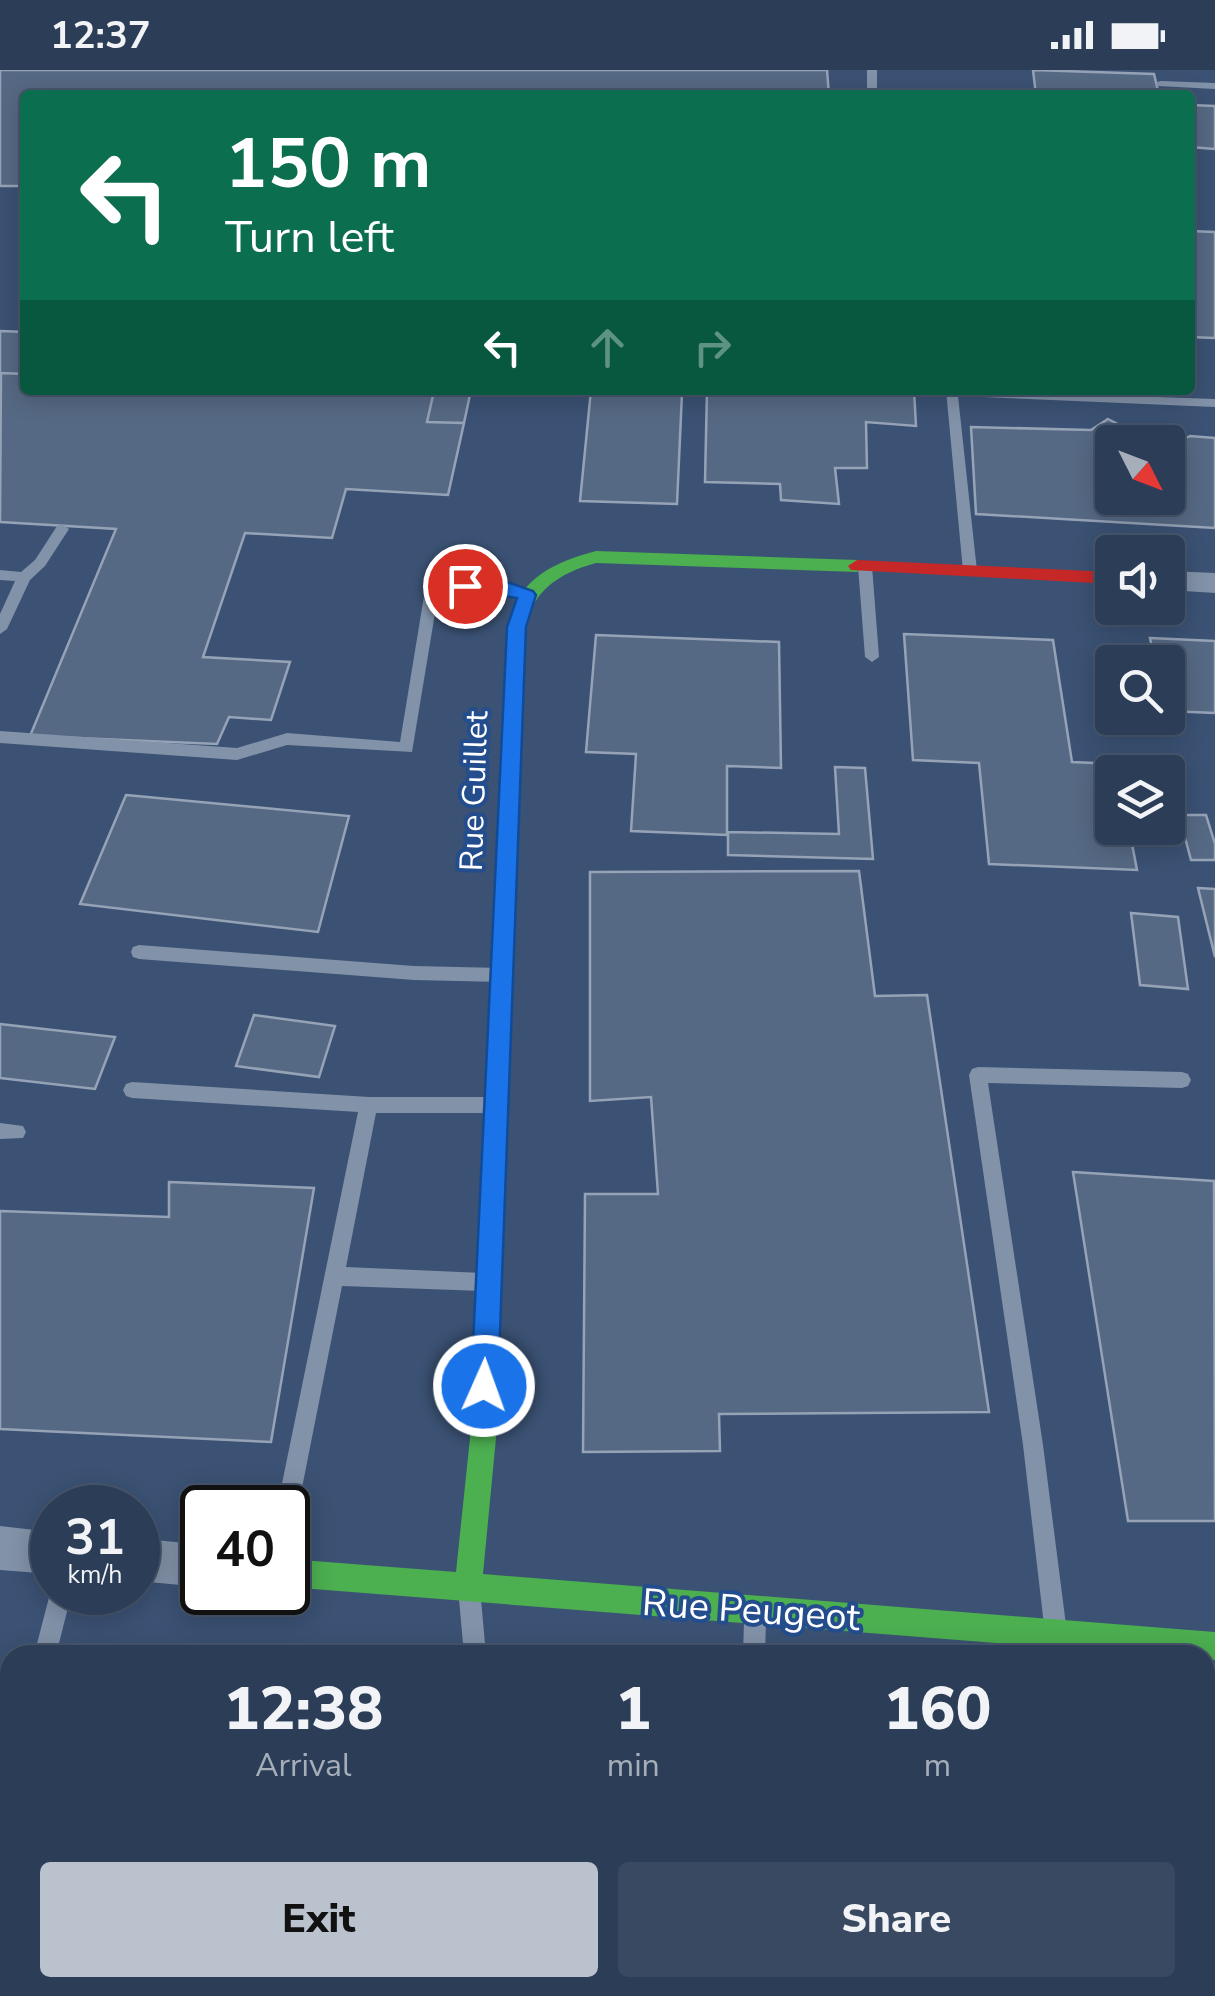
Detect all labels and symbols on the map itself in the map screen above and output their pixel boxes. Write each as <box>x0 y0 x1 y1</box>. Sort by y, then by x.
north arrow <box>1095 425 1185 515</box>
pin <box>423 544 508 629</box>
street label: Rue Guillet <box>450 709 498 872</box>
position arrow <box>432 1334 536 1438</box>
speed limit sign: 40 <box>180 1485 310 1615</box>
street label: Rue Peugeot <box>640 1577 862 1643</box>

